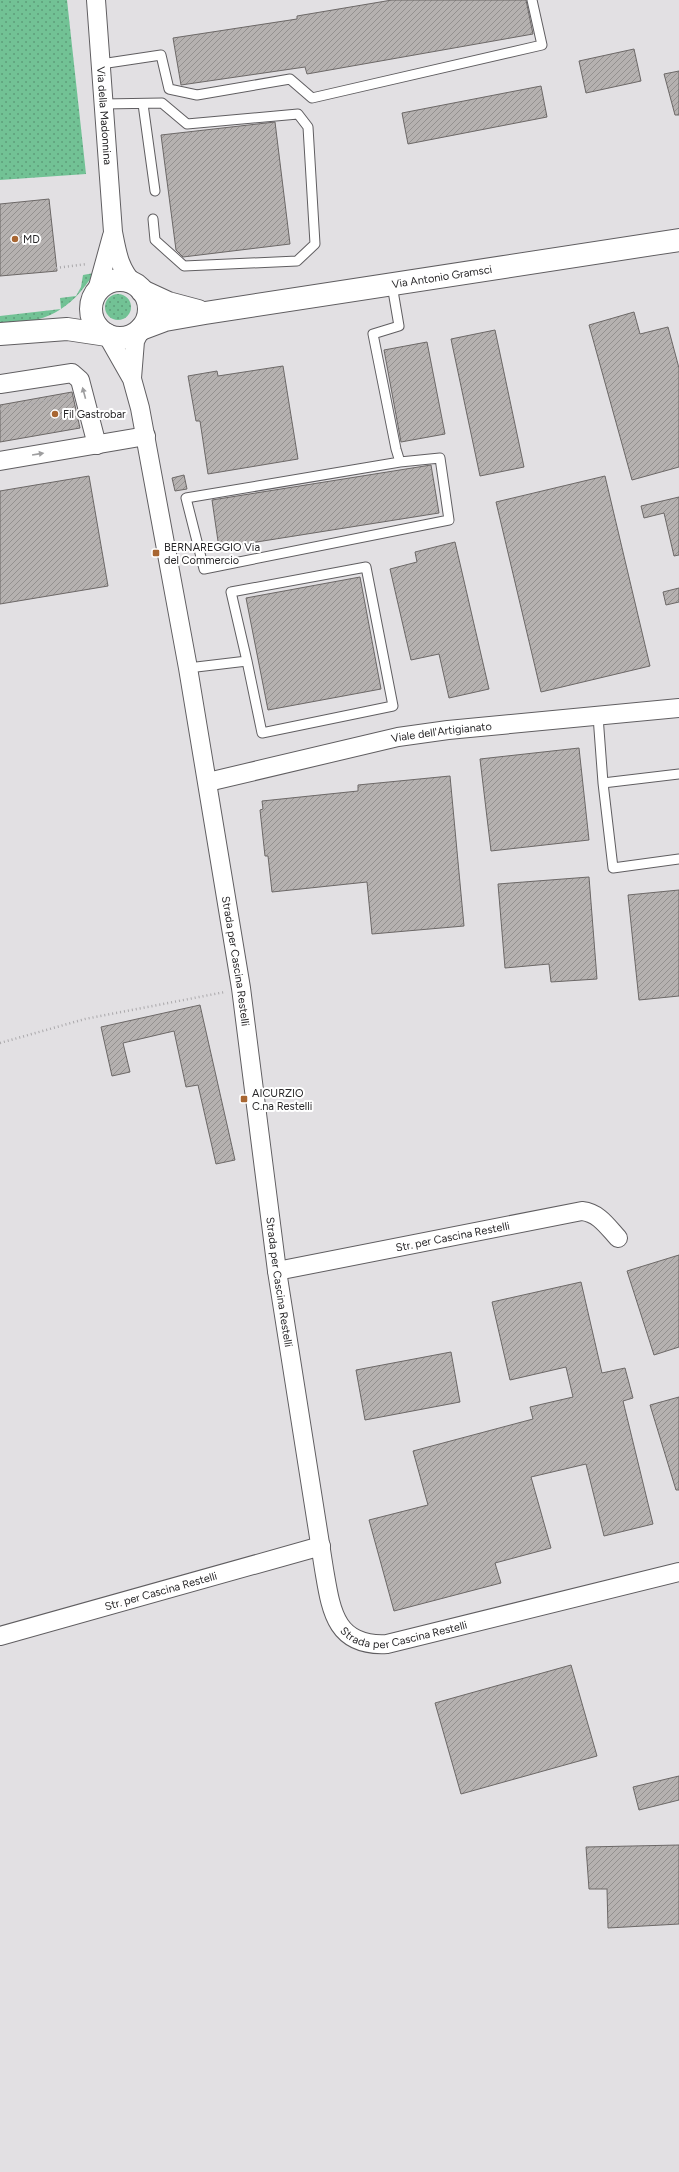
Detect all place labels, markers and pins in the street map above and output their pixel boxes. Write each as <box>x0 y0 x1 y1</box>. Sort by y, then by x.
place label: MD <box>23 233 40 246</box>
marker: MD <box>10 234 20 244</box>
place label: Fil Gastrobar <box>63 408 126 421</box>
marker: Fil Gastrobar <box>50 409 60 419</box>
place label: BERNAREGGIO Via del Commercio <box>164 541 260 567</box>
marker: BERNAREGGIO Via del Commercio <box>151 548 161 558</box>
place label: AICURZIO C.na Restelli <box>252 1087 312 1113</box>
marker: AICURZIO C.na Restelli <box>239 1094 249 1104</box>

